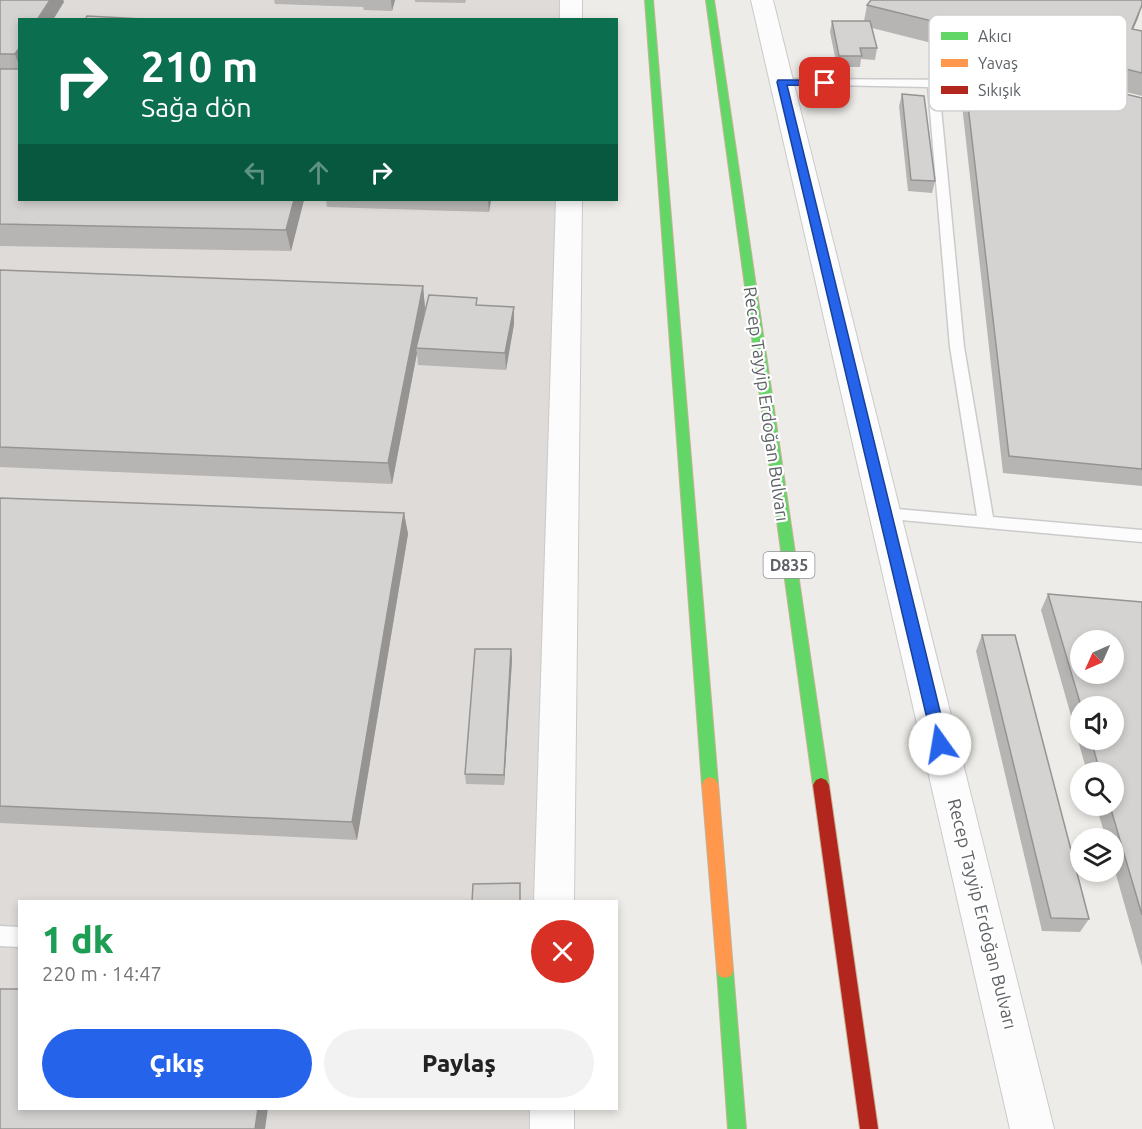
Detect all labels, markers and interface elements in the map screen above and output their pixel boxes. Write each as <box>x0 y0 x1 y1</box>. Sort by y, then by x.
legend <box>929 15 1127 111</box>
text: Akıcı <box>978 27 1012 45</box>
icon: right <box>42 42 120 120</box>
text: 210 m <box>141 43 258 90</box>
text: Yavaş <box>978 54 1018 72</box>
pin <box>799 57 850 108</box>
icon: arrive <box>808 66 841 99</box>
text: Sıkışık <box>978 81 1021 99</box>
text: Sağa dön <box>141 92 252 122</box>
icon: left <box>239 156 272 189</box>
icon: ahead <box>302 156 335 189</box>
icon: right <box>365 156 398 189</box>
street label: Recep Tayyip Erdoğan Bulvarı <box>741 285 793 523</box>
road number: D835 <box>764 552 814 578</box>
north arrow <box>1070 630 1124 684</box>
map controls <box>1070 630 1124 882</box>
button: sound <box>1070 696 1124 750</box>
position arrow <box>908 712 972 776</box>
button: search <box>1070 762 1124 816</box>
street label: Recep Tayyip Erdoğan Bulvarı <box>945 796 1021 1031</box>
button: layers <box>1070 828 1124 882</box>
text: 1 dk <box>42 919 114 960</box>
button: close <box>531 920 594 983</box>
text: 220 m · 14:47 <box>42 962 162 985</box>
button: Çıkış <box>42 1029 312 1098</box>
button: Paylaş <box>324 1029 594 1098</box>

